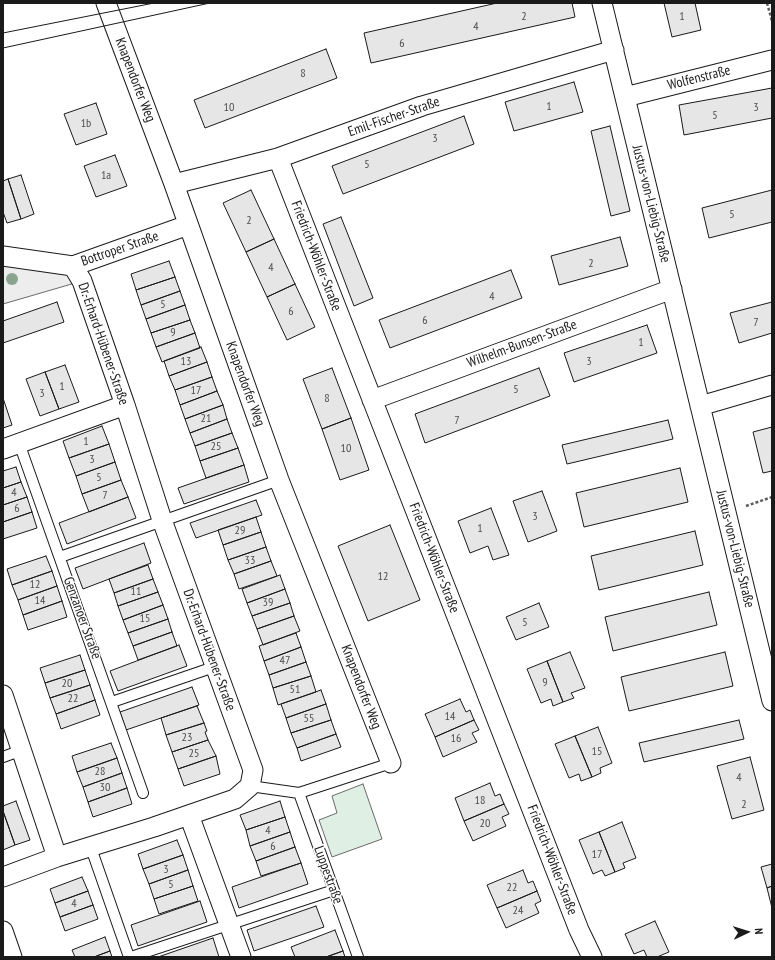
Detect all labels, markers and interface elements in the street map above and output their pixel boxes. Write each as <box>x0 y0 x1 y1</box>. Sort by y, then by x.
house number: 2 <box>521 10 527 24</box>
house number: 1 <box>679 10 685 24</box>
house number: 4 <box>473 20 479 34</box>
street label: Knapendorfer Weg <box>111 35 159 125</box>
house number: 6 <box>399 37 405 51</box>
street label: Wolfenstraße <box>666 62 732 94</box>
house number: 8 <box>300 67 306 81</box>
street label: Emil-Fischer-Straße <box>346 93 442 141</box>
house number: 1 <box>546 100 552 114</box>
house number: 10 <box>224 101 234 115</box>
house number: 3 <box>753 101 759 115</box>
house number: 5 <box>712 109 718 123</box>
house number: 1b <box>81 117 91 131</box>
house number: 3 <box>432 132 438 146</box>
street label: Justus-von-Liebig-Straße <box>628 144 674 264</box>
house number: 5 <box>364 158 370 172</box>
house number: 1a <box>101 169 111 183</box>
street label: Friedrich-Wöhler-Straße <box>287 199 345 313</box>
house number: 5 <box>729 208 735 222</box>
house number: 2 <box>246 214 252 228</box>
street label: Bottroper Straße <box>79 228 161 270</box>
house number: 2 <box>588 257 594 271</box>
house number: 4 <box>268 261 274 275</box>
street label: Dr.-Erhard-Hübener-Straße <box>74 281 132 407</box>
house number: 4 <box>489 290 495 304</box>
house number: 5 <box>160 298 166 312</box>
house number: 6 <box>288 305 294 319</box>
house number: 6 <box>422 314 428 328</box>
street label: Wilhelm-Bunsen-Straße <box>465 316 579 372</box>
house number: 7 <box>753 316 759 330</box>
house number: 9 <box>170 326 176 340</box>
house number: 1 <box>638 336 644 350</box>
street label: Knapendorfer Weg <box>222 339 268 429</box>
house number: 13 <box>181 355 191 369</box>
house number: 3 <box>586 355 592 369</box>
house number: 1 <box>59 380 65 394</box>
house number: 5 <box>513 383 519 397</box>
house number: 17 <box>191 384 201 398</box>
house number: 3 <box>39 387 45 401</box>
house number: 8 <box>324 392 330 406</box>
house number: 21 <box>201 412 211 426</box>
house number: 7 <box>454 414 460 428</box>
house number: 1 <box>83 435 89 449</box>
house number: 25 <box>211 440 221 454</box>
house number: 10 <box>341 442 351 456</box>
house number: 3 <box>89 453 95 467</box>
house number: 5 <box>96 471 102 485</box>
house number: 4 <box>11 486 17 500</box>
house number: 7 <box>102 489 108 503</box>
street label: Justus-von-Liebig-Straße <box>712 489 758 609</box>
street label: Friedrich-Wöhler-Straße <box>405 501 463 615</box>
house number: 6 <box>14 502 20 516</box>
house number: 3 <box>532 510 538 524</box>
house number: 1 <box>477 522 483 536</box>
house number: 29 <box>235 524 245 538</box>
house number: 33 <box>245 554 255 568</box>
house number: 12 <box>378 570 388 584</box>
street label: Genzanoer Straße <box>59 575 105 661</box>
house number: 12 <box>30 578 40 592</box>
house number: 11 <box>131 585 141 599</box>
street label: Dr.-Erhard-Hübener-Straße <box>179 587 239 713</box>
house number: 14 <box>35 594 45 608</box>
house number: 39 <box>263 596 273 610</box>
house number: 15 <box>140 612 150 626</box>
house number: 5 <box>522 616 528 630</box>
street label: Knapendorfer Weg <box>337 642 385 732</box>
house number: 47 <box>280 654 290 668</box>
house number: 9 <box>542 676 548 690</box>
house number: 20 <box>62 677 72 691</box>
house number: 51 <box>290 683 300 697</box>
house number: 22 <box>68 692 78 706</box>
house number: 14 <box>445 710 455 724</box>
house number: 55 <box>304 712 314 726</box>
house number: 23 <box>182 731 192 745</box>
house number: 16 <box>451 732 461 746</box>
house number: 15 <box>592 745 602 759</box>
house number: 25 <box>189 747 199 761</box>
house number: 28 <box>95 765 105 779</box>
house number: 4 <box>736 771 742 785</box>
house number: 30 <box>100 781 110 795</box>
house number: 18 <box>475 794 485 808</box>
house number: 2 <box>741 798 747 812</box>
street label: Friedrich-Wöhler-Straße <box>523 803 581 917</box>
house number: 20 <box>480 817 490 831</box>
house number: 4 <box>265 824 271 838</box>
house number: 6 <box>270 840 276 854</box>
street label: Luppestraße <box>310 844 346 906</box>
house number: 17 <box>592 848 602 862</box>
house number: 3 <box>163 863 169 877</box>
house number: 5 <box>168 878 174 892</box>
house number: 22 <box>507 881 517 895</box>
house number: 4 <box>71 897 77 911</box>
house number: 24 <box>513 904 523 918</box>
north arrow <box>727 912 767 952</box>
text: N <box>752 928 766 935</box>

